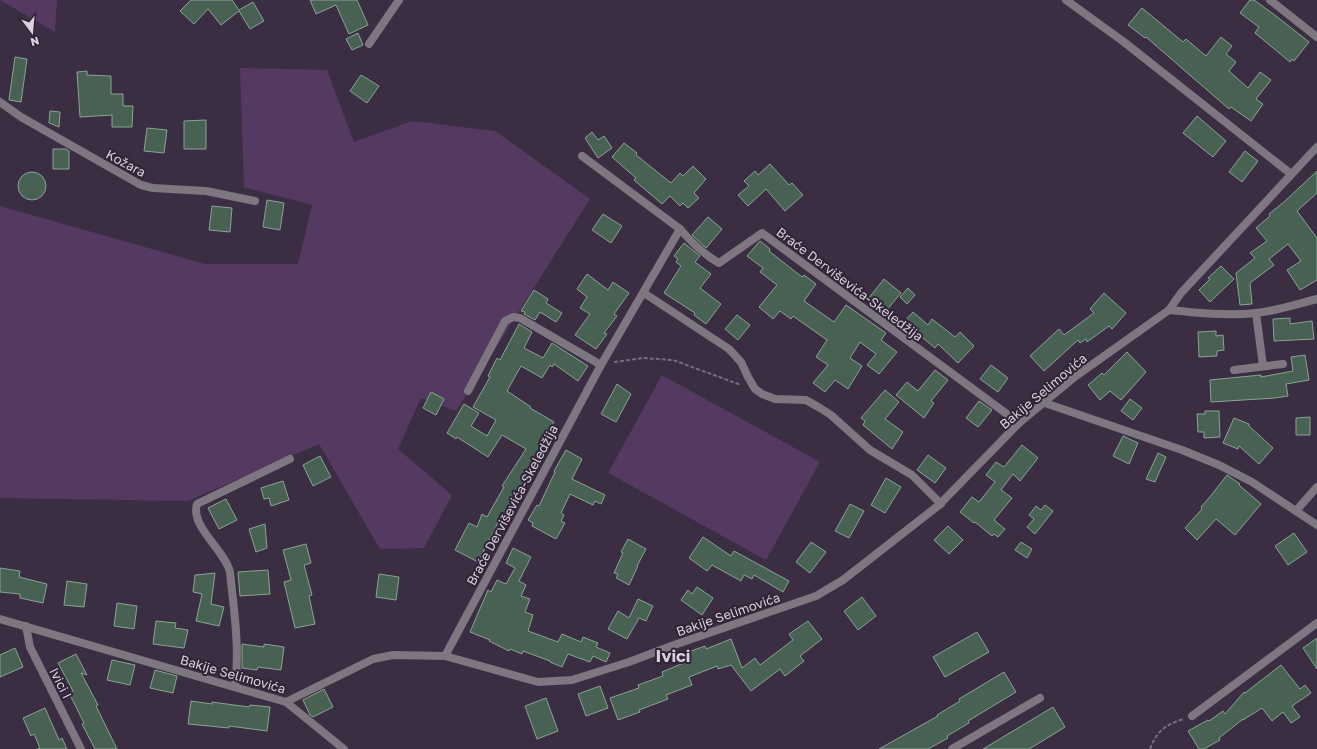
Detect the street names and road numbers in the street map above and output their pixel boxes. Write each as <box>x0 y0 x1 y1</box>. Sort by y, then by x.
street label: Kožara <box>103 146 149 180</box>
street label: Braće Derviševića-Skeledžija <box>774 224 926 344</box>
street label: Bakije Selimovića <box>996 350 1090 432</box>
street label: Braće Derviševića-Skeledžija <box>463 422 561 588</box>
street label: Bakije Selimovića <box>674 589 782 639</box>
street label: Bakije Selimovića <box>178 651 288 697</box>
street label: Ivici I <box>46 665 76 701</box>

